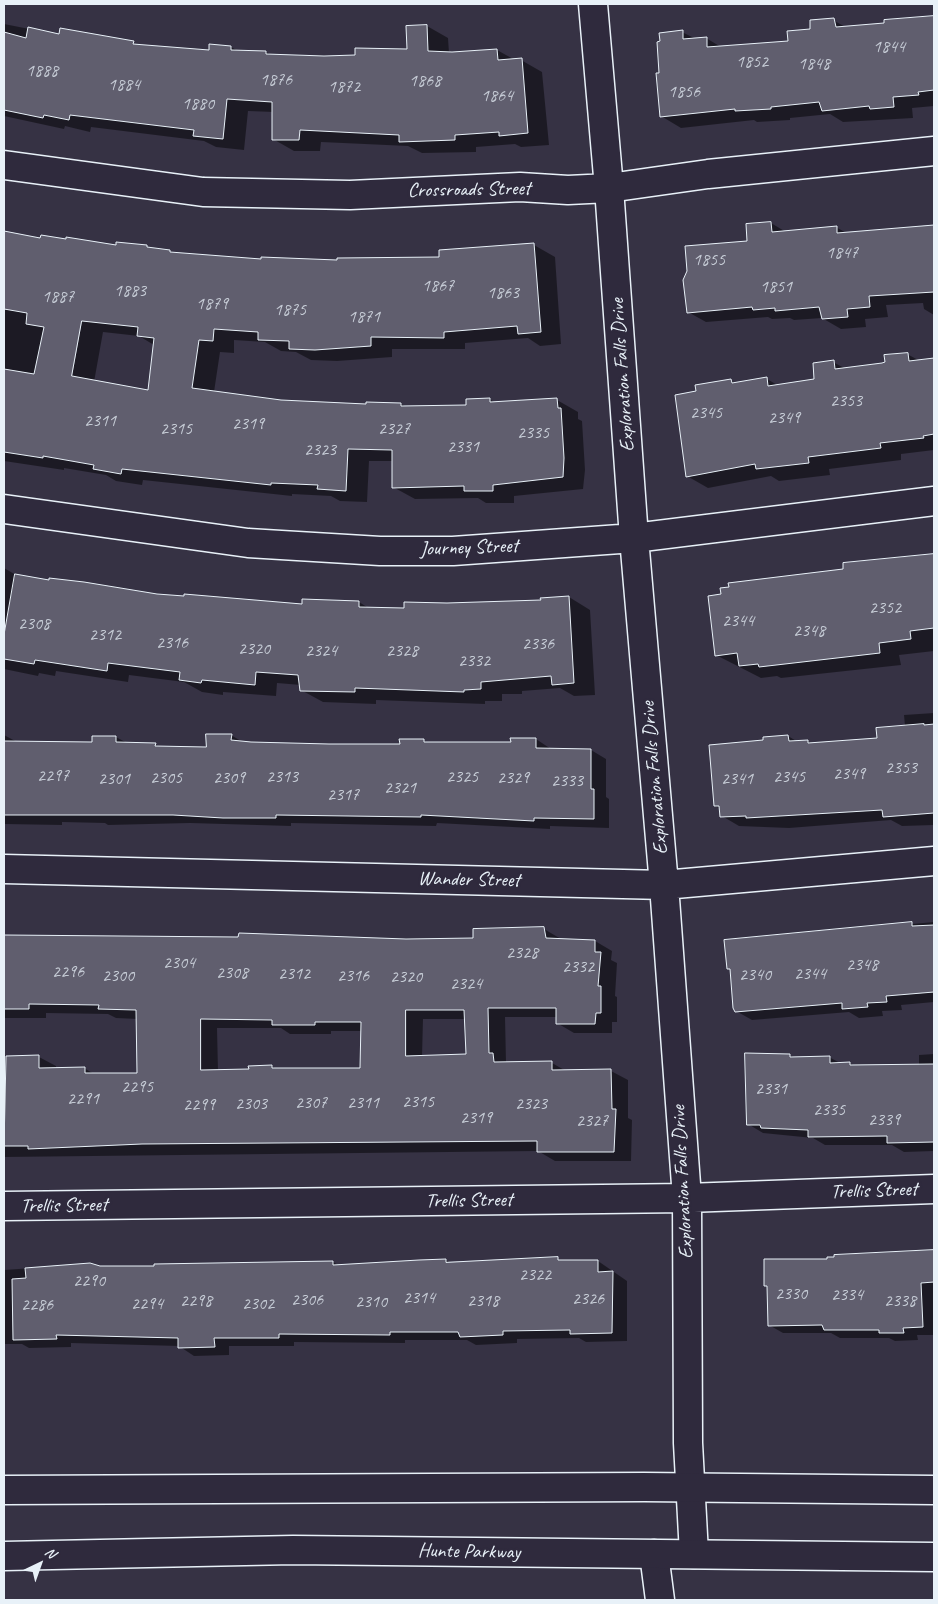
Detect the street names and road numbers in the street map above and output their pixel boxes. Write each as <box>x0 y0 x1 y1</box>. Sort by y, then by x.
street label: Crossroads Street <box>407 177 531 203</box>
street label: Exploration Falls Drive <box>606 298 640 452</box>
street label: Journey Street <box>419 534 519 562</box>
street label: Exploration Falls Drive <box>636 700 674 856</box>
street label: Wander Street <box>418 867 520 893</box>
street label: Exploration Falls Drive <box>667 1105 699 1259</box>
street label: Trellis Street <box>830 1177 918 1205</box>
street label: Trellis Street <box>425 1188 513 1214</box>
street label: Trellis Street <box>20 1193 108 1219</box>
street label: Hunte Parkway <box>418 1539 520 1565</box>

